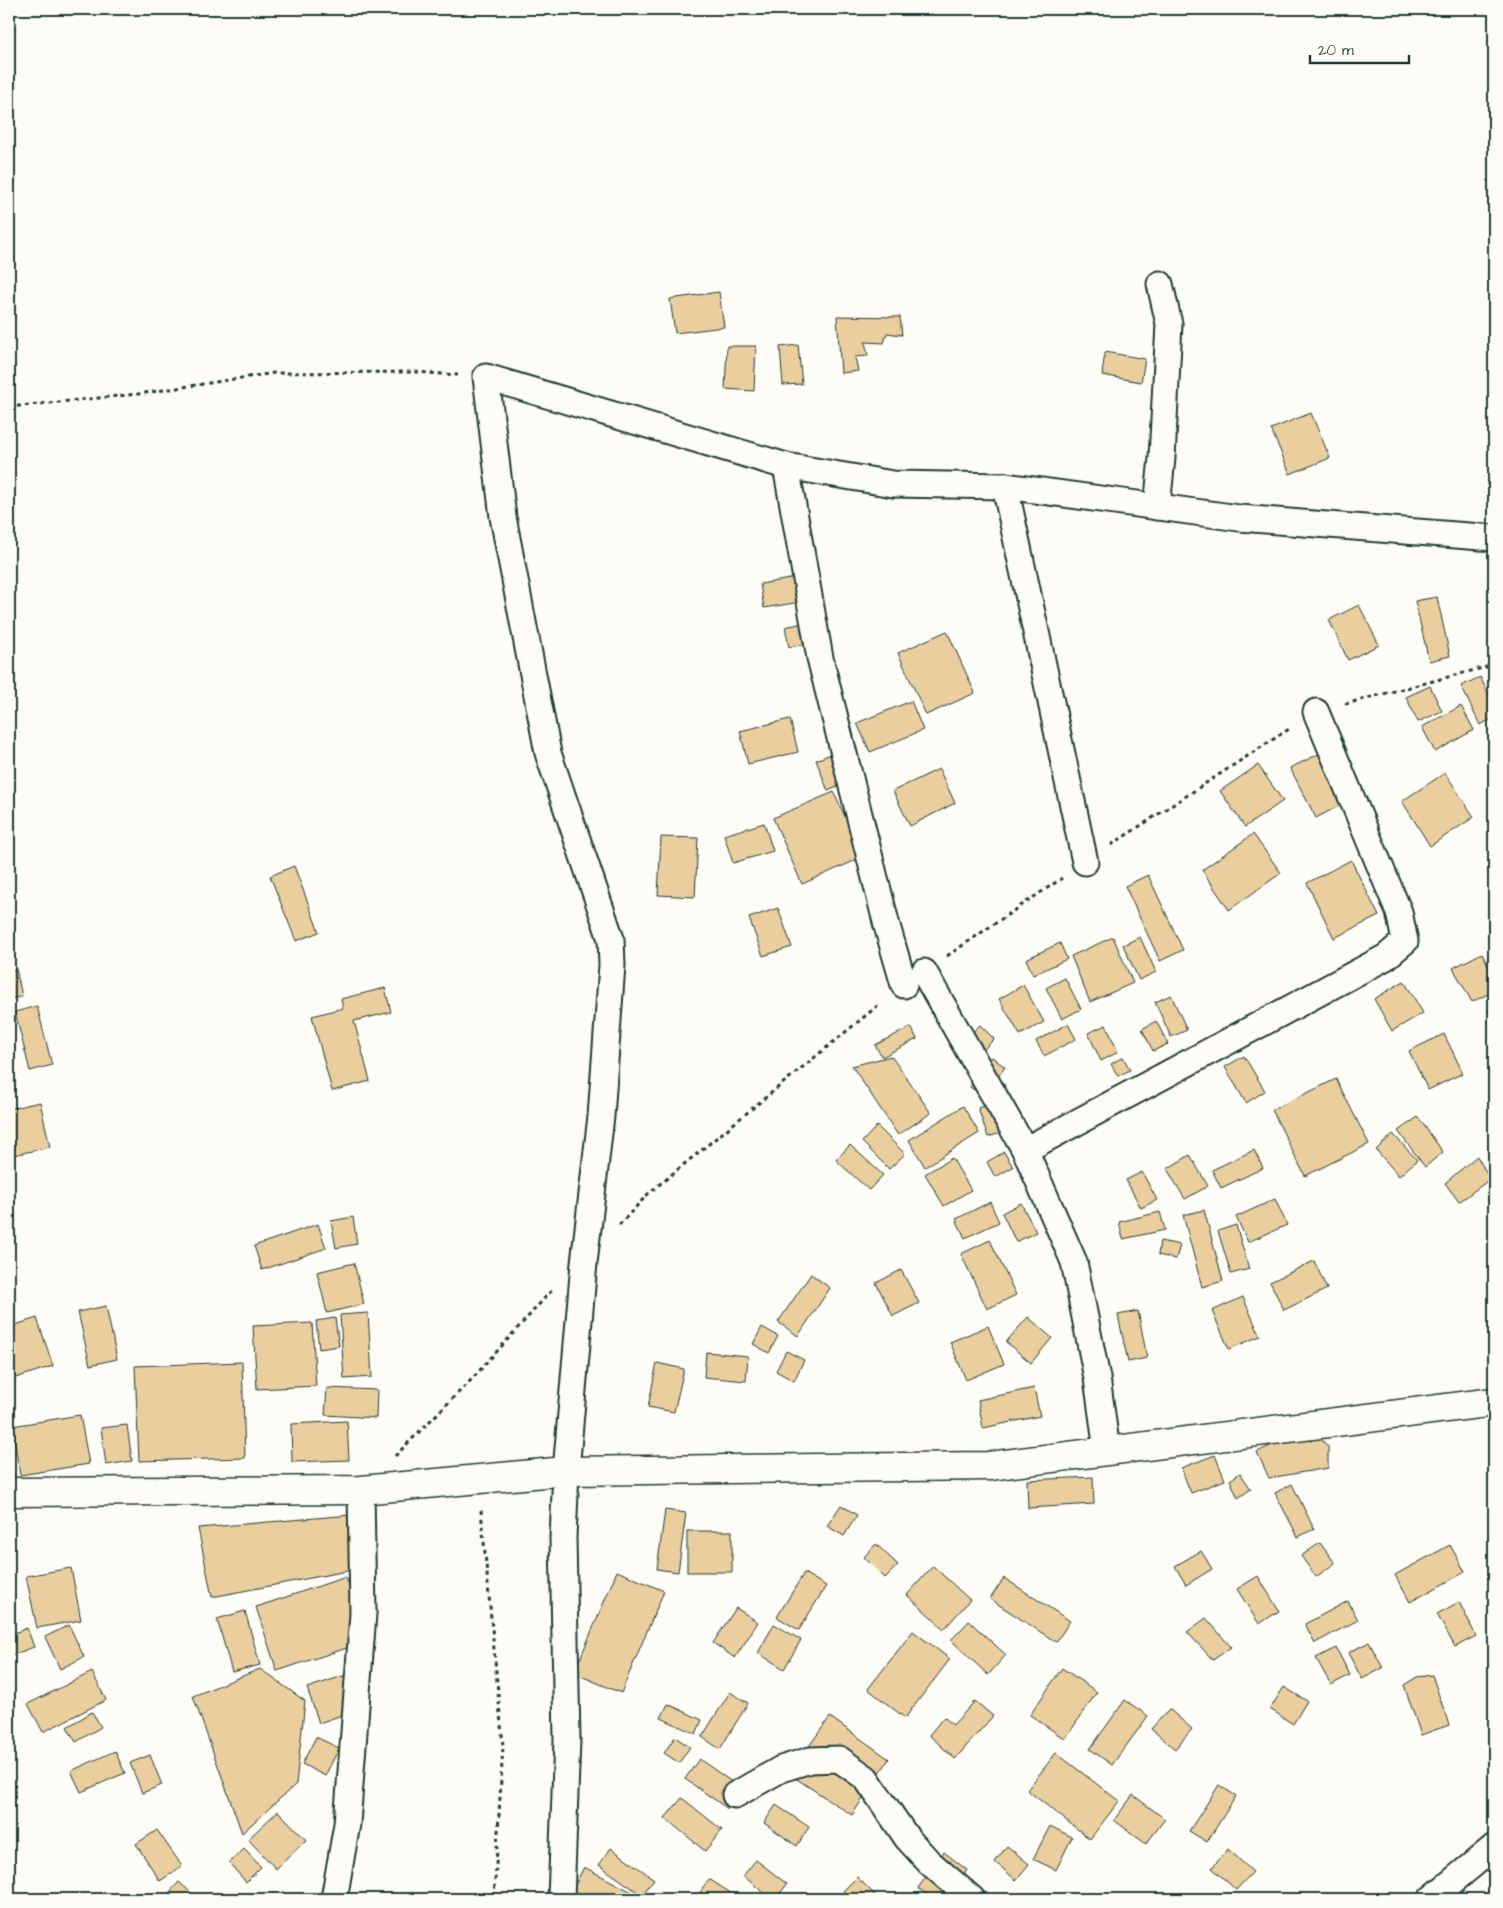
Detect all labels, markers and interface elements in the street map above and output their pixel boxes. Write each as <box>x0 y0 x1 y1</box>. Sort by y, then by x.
scale bar <box>1310 32 1409 64</box>
text: 20 m <box>1318 40 1354 61</box>

